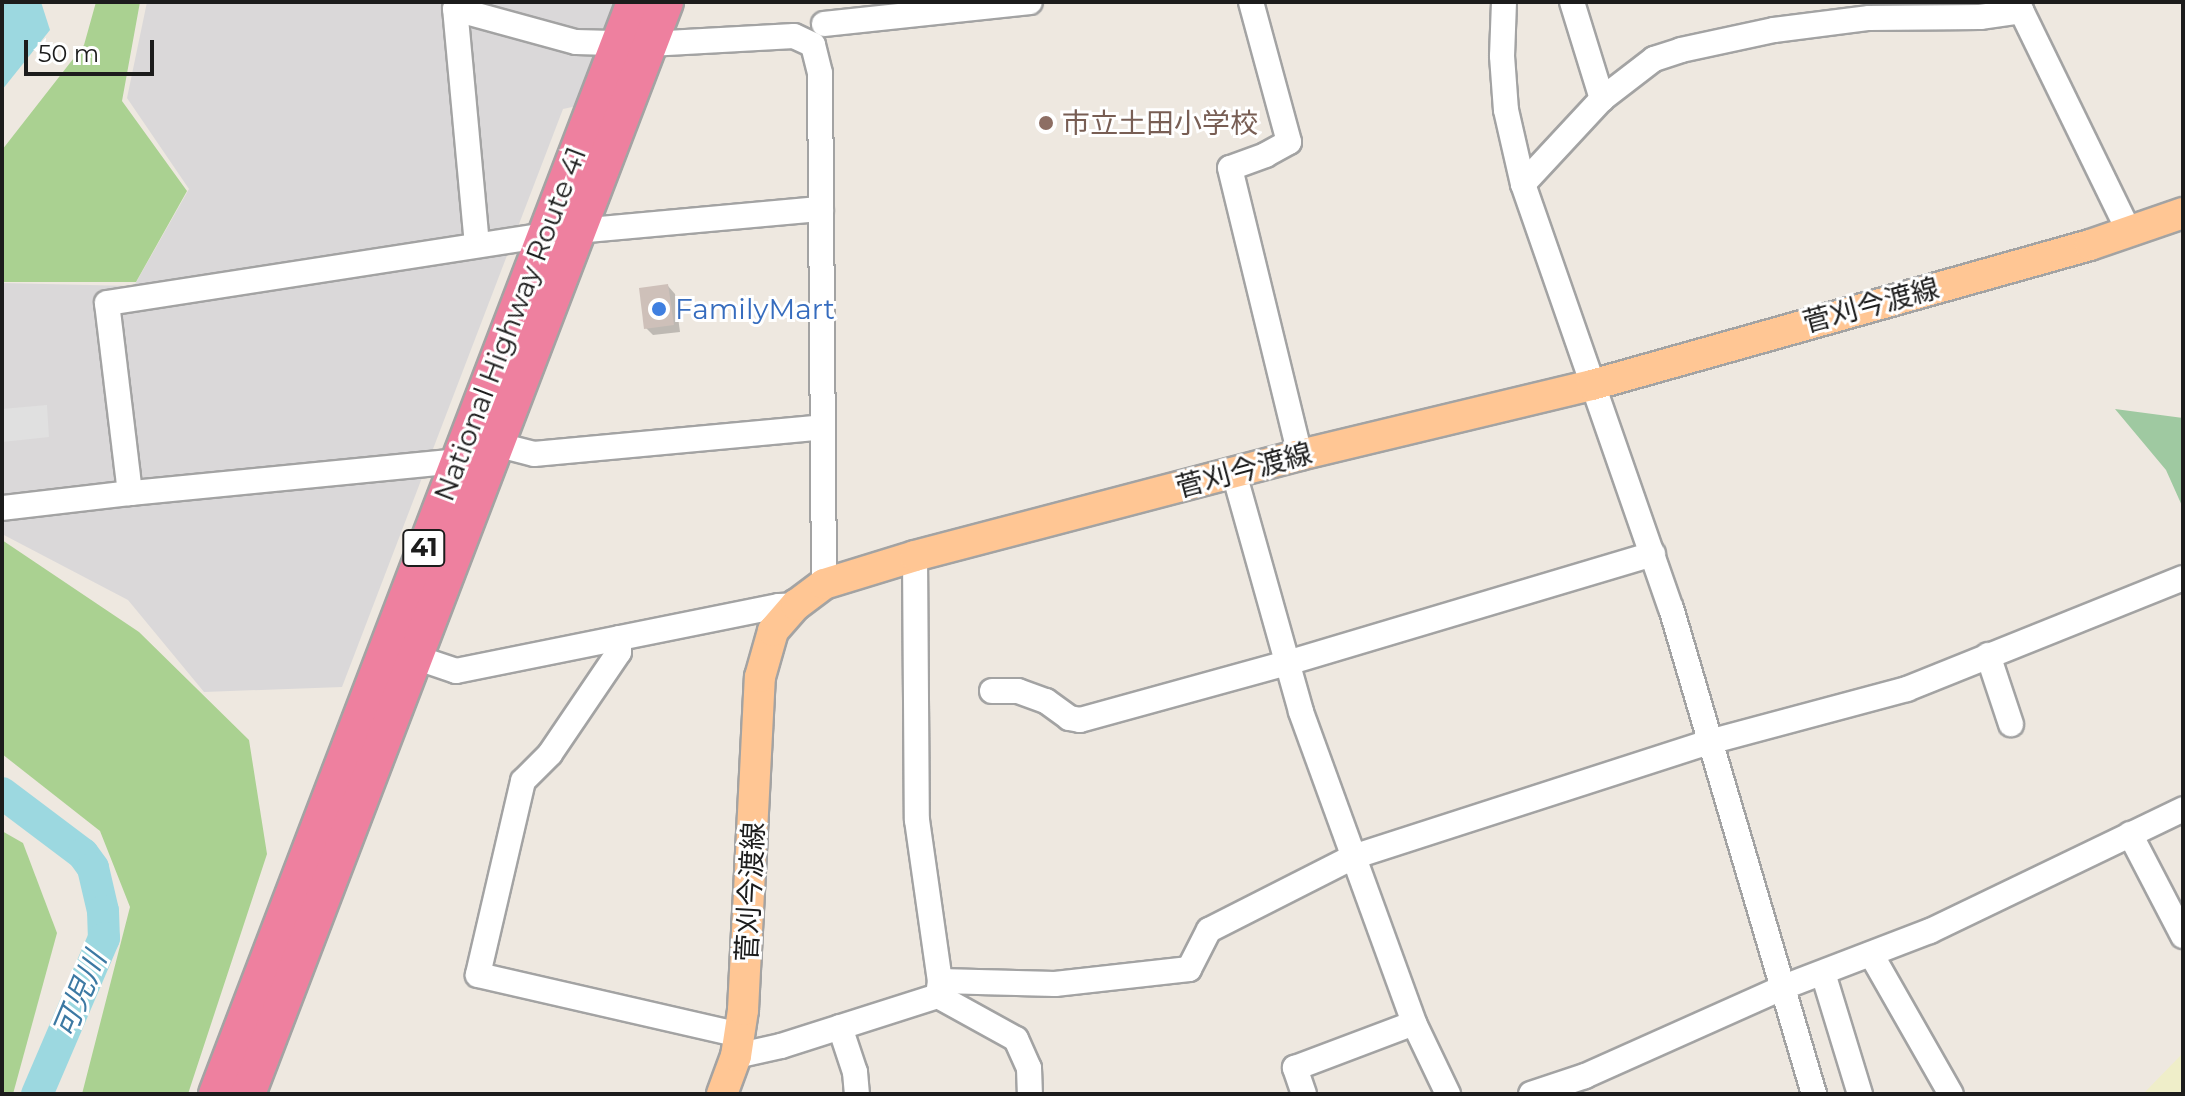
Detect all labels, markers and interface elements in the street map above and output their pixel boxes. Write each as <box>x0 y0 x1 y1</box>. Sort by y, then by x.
scale bar <box>28 24 158 74</box>
text: 50 m <box>38 39 99 68</box>
place label: 市立土田小学校 <box>1062 106 1258 140</box>
marker: 市立土田小学校 <box>1037 114 1055 132</box>
street label: National Highway Route 41 <box>427 142 593 506</box>
street label: 菅刈今渡線 <box>1799 271 1943 339</box>
place label: FamilyMart <box>675 292 835 326</box>
marker: FamilyMart <box>650 300 668 318</box>
street label: 菅刈今渡線 <box>1172 436 1316 504</box>
road number: 41 <box>402 526 446 570</box>
street label: 菅刈今渡線 <box>730 821 770 963</box>
water label: 可児川 <box>46 947 114 1043</box>

